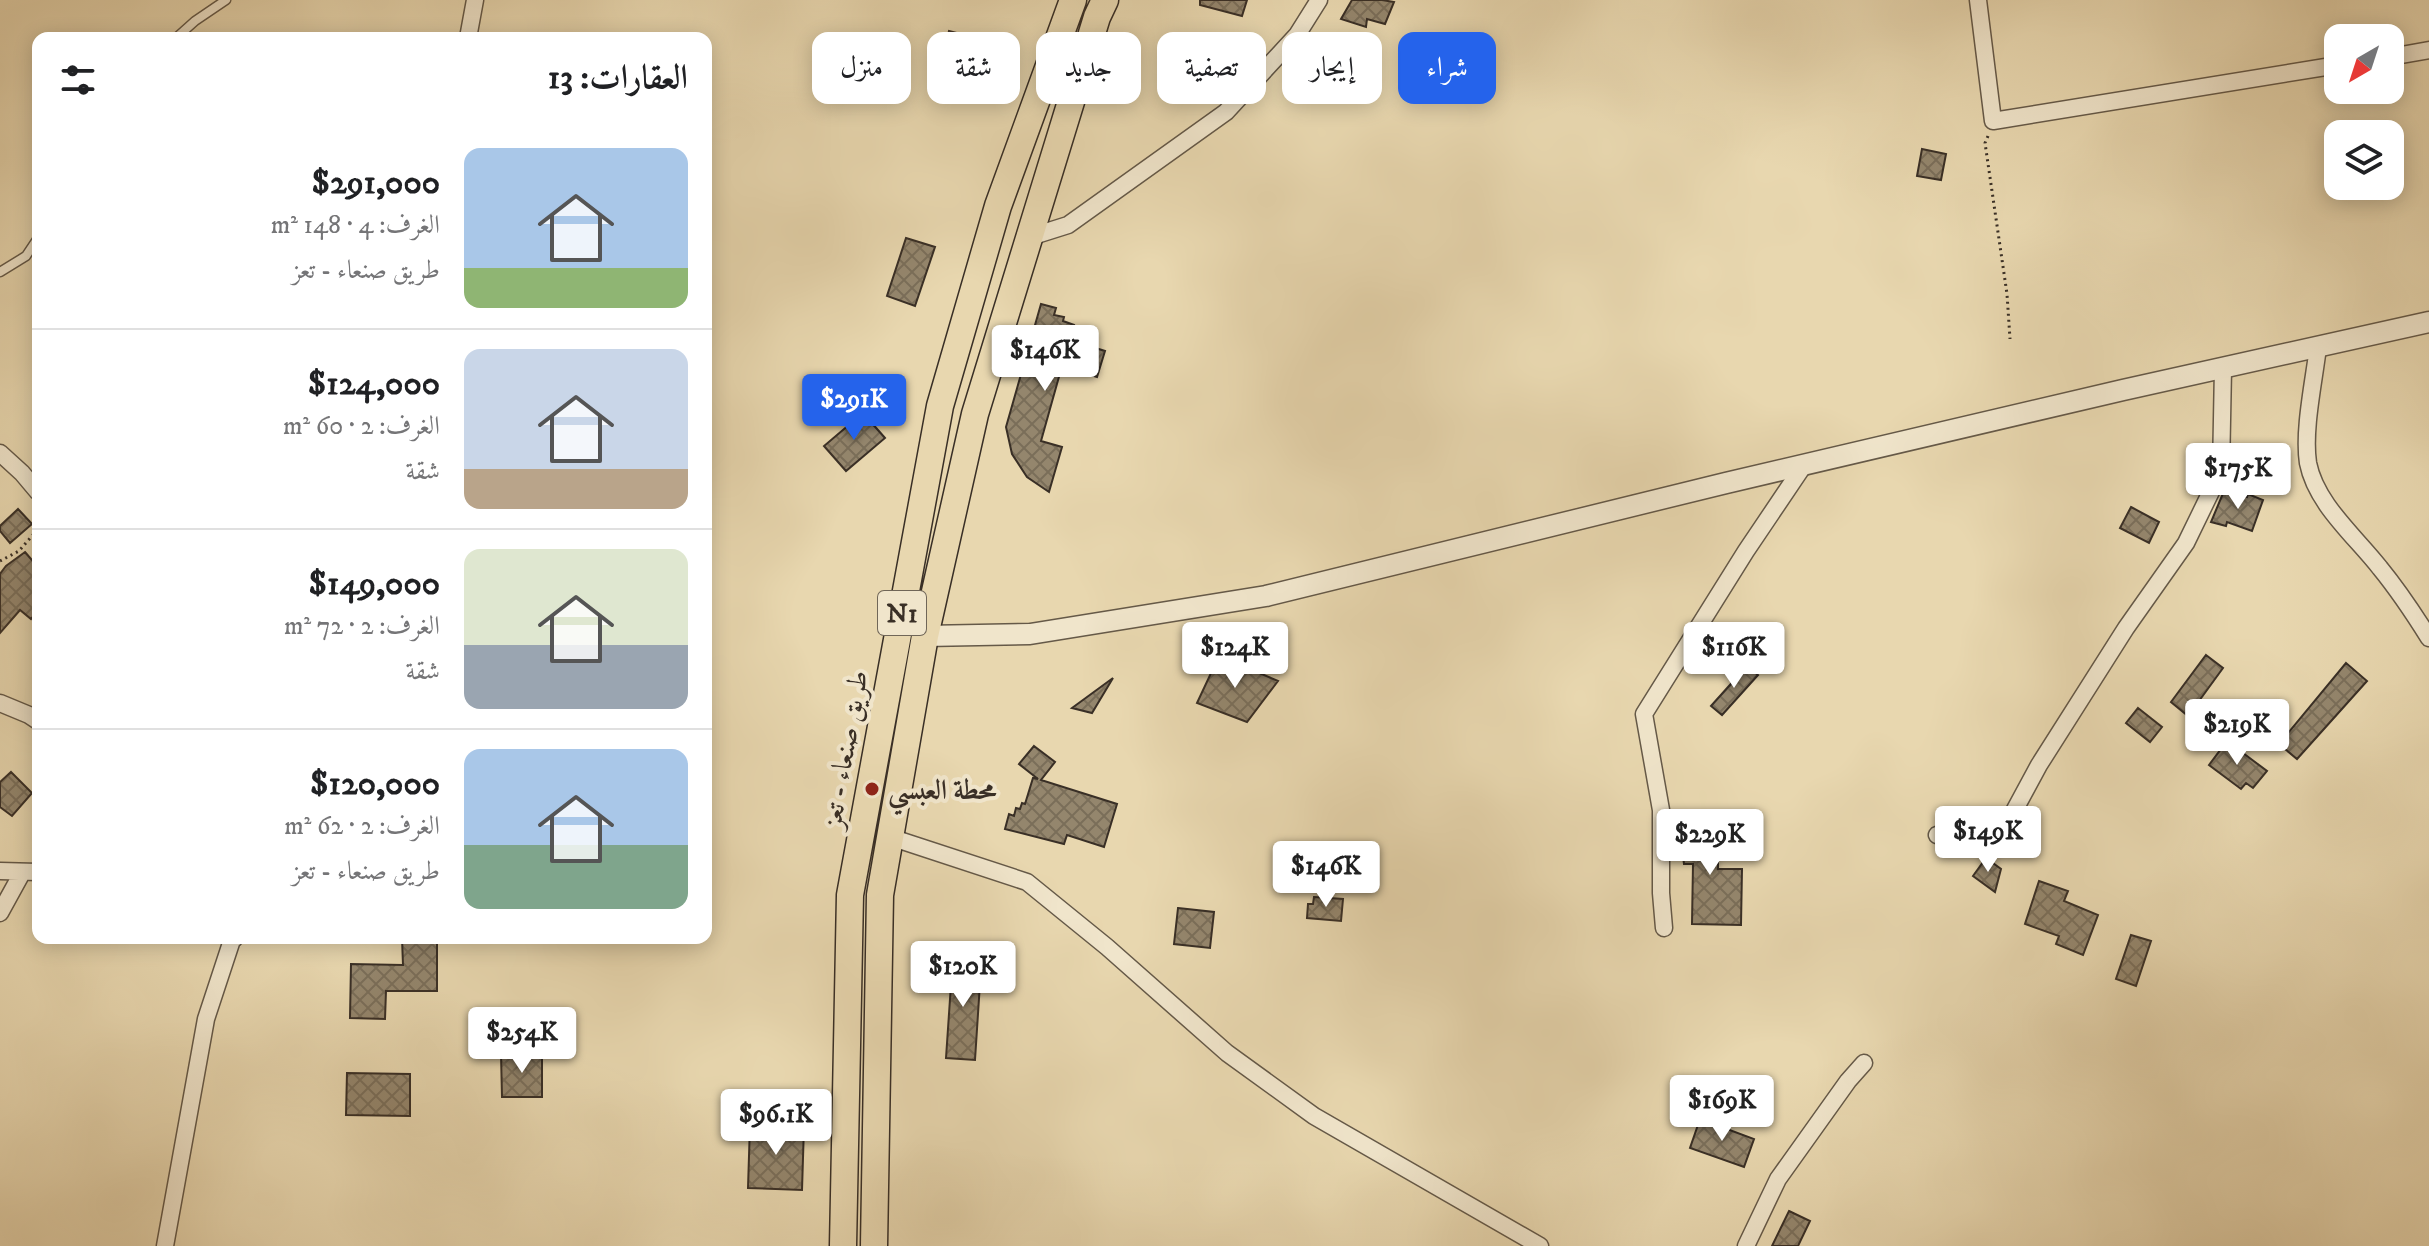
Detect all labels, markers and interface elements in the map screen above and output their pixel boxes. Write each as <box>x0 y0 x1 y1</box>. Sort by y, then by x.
north arrow <box>2324 24 2404 104</box>
map controls <box>2324 24 2404 200</box>
chip: منزل <box>812 32 911 104</box>
chip: شقة <box>927 32 1020 104</box>
chip: جديد <box>1036 32 1141 104</box>
chip: تصفية <box>1157 32 1266 104</box>
chip: إيجار <box>1282 32 1382 104</box>
chip: شراء <box>1398 32 1496 104</box>
text: العقارات: 13 <box>548 57 688 99</box>
icon: filters <box>56 58 100 102</box>
button: layers <box>2324 120 2404 200</box>
text: $291,000 <box>311 162 440 204</box>
icon: home <box>528 180 624 276</box>
text: الغرف: 4 · 148 m² <box>271 209 440 242</box>
text: طريق صنعاء - تعز <box>292 254 440 287</box>
pin: $146K <box>989 325 1101 393</box>
text: $146K <box>1010 334 1080 367</box>
text: $124,000 <box>308 363 440 405</box>
pin: $291K <box>798 374 910 442</box>
icon: home <box>528 381 624 477</box>
text: $291K <box>820 383 888 416</box>
text: الغرف: 2 · 60 m² <box>283 410 440 443</box>
pin: $175K <box>2182 443 2294 511</box>
text: $175K <box>2204 452 2272 485</box>
text: شقة <box>406 455 440 488</box>
text: $149,000 <box>308 563 440 605</box>
icon: home <box>528 581 624 677</box>
road number: N1 <box>878 591 926 635</box>
text: الغرف: 2 · 72 m² <box>284 610 440 643</box>
pin: $124K <box>1179 622 1291 690</box>
pin: $116K <box>1678 622 1790 690</box>
text: $124K <box>1200 631 1270 664</box>
text: $116K <box>1702 631 1766 664</box>
text: شقة <box>406 655 440 688</box>
street label: طريق صنعاء - تعز <box>814 668 877 834</box>
pin: $219K <box>2181 699 2293 767</box>
text: $219K <box>2203 708 2271 741</box>
text: $120,000 <box>310 763 440 805</box>
place label: محطة العبسي <box>888 773 997 816</box>
marker: محطة العبسي <box>863 780 881 798</box>
icon: home <box>528 781 624 877</box>
pin: $149K <box>1932 806 2044 874</box>
pin: $229K <box>1654 809 1766 877</box>
text: الغرف: 2 · 62 m² <box>284 810 440 843</box>
text: $149K <box>1953 815 2023 848</box>
text: $229K <box>1675 818 1745 851</box>
pin: $146K <box>1270 841 1382 909</box>
text: $146K <box>1291 850 1361 883</box>
text: طريق صنعاء - تعز <box>292 855 440 888</box>
pin: $120K <box>907 941 1019 1009</box>
text: $120K <box>929 950 997 983</box>
pin: $254K <box>466 1007 578 1075</box>
text: $254K <box>486 1016 558 1049</box>
pin: $169K <box>1666 1075 1778 1143</box>
text: $169K <box>1688 1084 1756 1117</box>
pin: $96.1K <box>711 1089 841 1157</box>
text: $96.1K <box>739 1098 813 1131</box>

